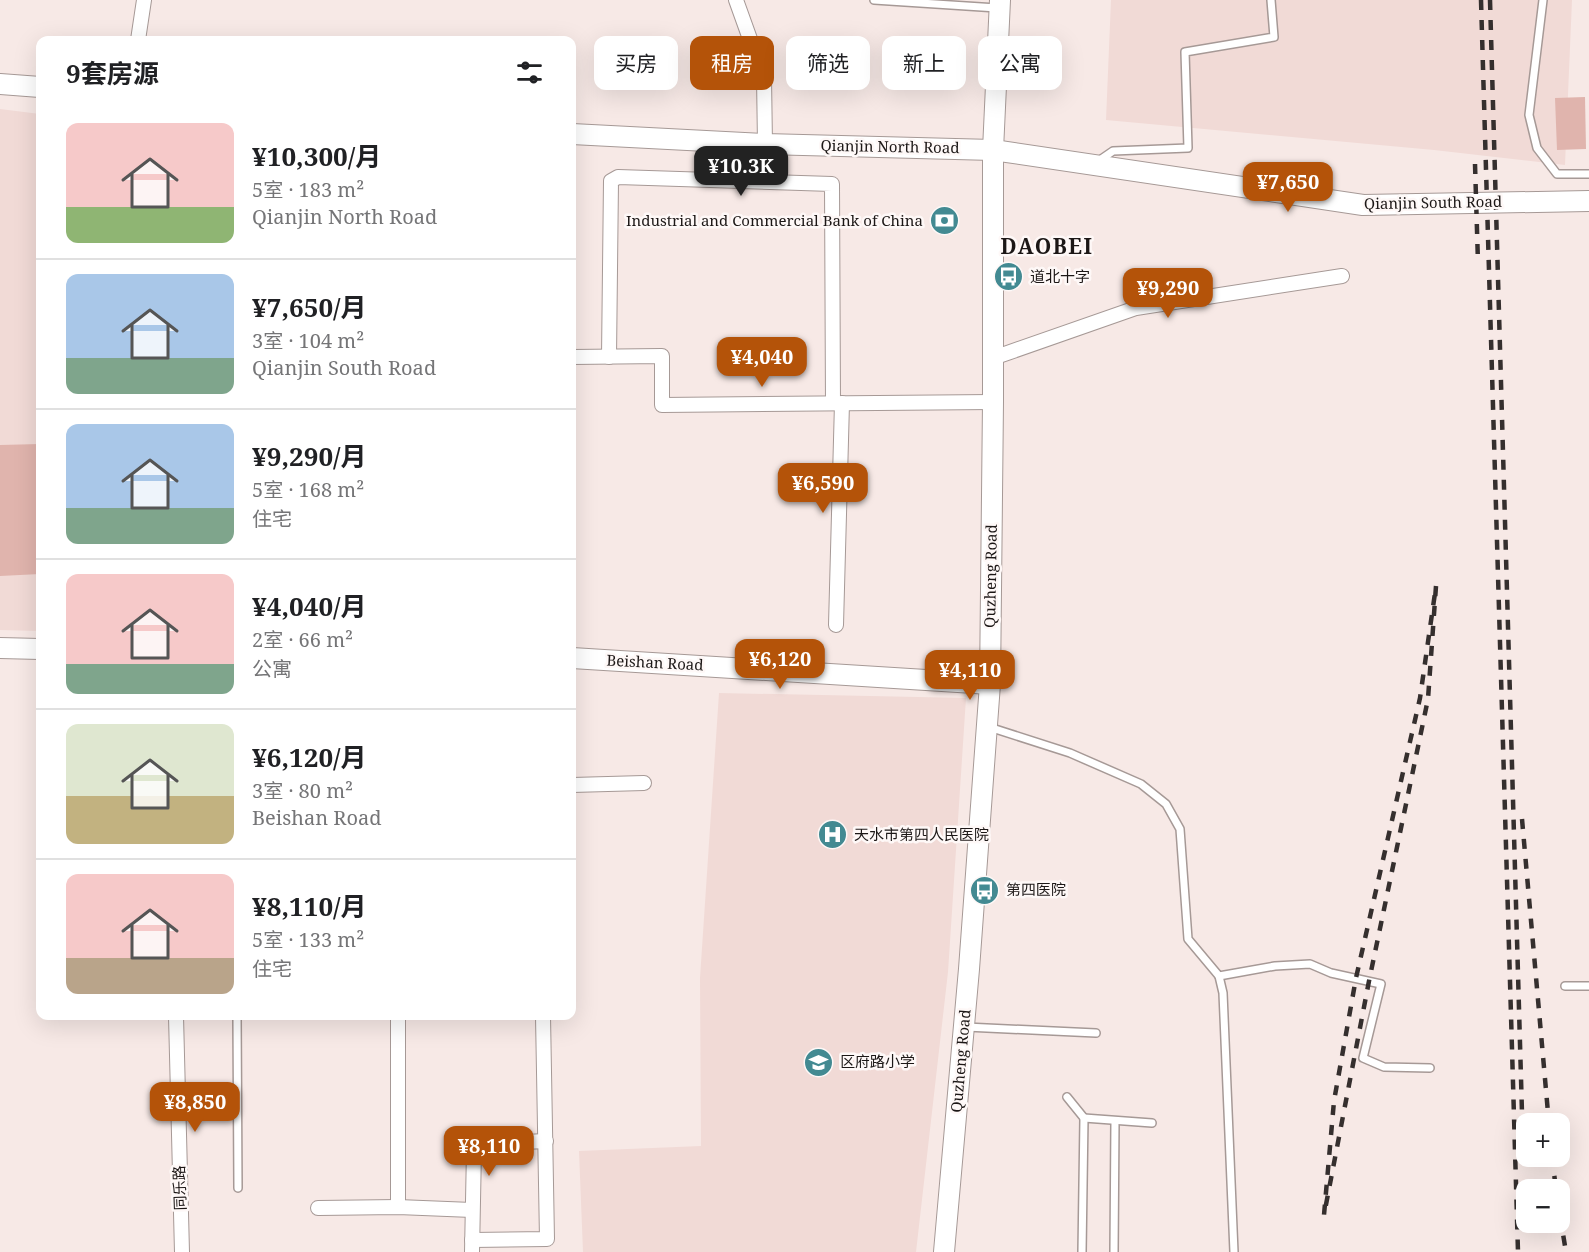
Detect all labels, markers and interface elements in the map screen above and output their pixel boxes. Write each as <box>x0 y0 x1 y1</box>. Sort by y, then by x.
chip: 买房 <box>594 36 678 90</box>
chip: 租房 <box>690 36 774 90</box>
chip: 筛选 <box>786 36 870 90</box>
chip: 新上 <box>882 36 966 90</box>
chip: 公寓 <box>978 36 1062 90</box>
text: 9套房源 <box>66 55 159 91</box>
icon: filters <box>513 56 546 89</box>
street label: Qianjin North Road <box>820 135 960 157</box>
text: ¥10,300/月 <box>252 138 381 174</box>
pin: ¥10.3K <box>692 146 790 197</box>
icon: home <box>114 147 186 219</box>
text: ¥10.3K <box>708 152 774 179</box>
pin: ¥7,650 <box>1239 162 1337 213</box>
text: ¥7,650 <box>1257 168 1319 195</box>
text: 5室 · 183 m² <box>252 176 364 203</box>
street label: Qianjin South Road <box>1364 191 1502 213</box>
text: Qianjin North Road <box>252 203 437 230</box>
bank icon: Industrial and Commercial Bank of China <box>928 205 960 237</box>
place label: Industrial and Commercial Bank of China <box>626 210 923 230</box>
district label: DAOBEI <box>1001 232 1093 260</box>
bus stop icon: 道北十字 <box>993 261 1025 293</box>
place label: 道北十字 <box>1030 266 1090 286</box>
pin: ¥9,290 <box>1119 268 1217 319</box>
text: ¥9,290 <box>1137 274 1199 301</box>
text: ¥7,650/月 <box>252 289 367 325</box>
icon: home <box>114 298 186 370</box>
text: 3室 · 104 m² <box>252 327 364 354</box>
pin: ¥4,040 <box>713 337 811 388</box>
text: ¥4,040 <box>731 343 793 370</box>
text: Qianjin South Road <box>252 354 436 381</box>
text: ¥9,290/月 <box>252 438 367 474</box>
icon: home <box>114 448 186 520</box>
pin: ¥6,590 <box>774 463 872 514</box>
text: ¥6,590 <box>792 469 854 496</box>
text: 5室 · 168 m² <box>252 476 364 503</box>
text: 住宅 <box>252 505 292 532</box>
street label: Quzheng Road <box>979 524 1001 628</box>
text: ¥4,040/月 <box>252 588 367 624</box>
icon: home <box>114 598 186 670</box>
text: 2室 · 66 m² <box>252 626 353 653</box>
pin: ¥6,120 <box>731 639 829 690</box>
text: ¥6,120 <box>749 645 811 672</box>
street label: Beishan Road <box>606 649 704 675</box>
pin: ¥4,110 <box>921 650 1019 701</box>
text: 公寓 <box>252 655 292 682</box>
text: ¥4,110 <box>939 656 1001 683</box>
text: ¥6,120/月 <box>252 739 367 775</box>
icon: home <box>114 748 186 820</box>
text: 3室 · 80 m² <box>252 777 353 804</box>
text: Beishan Road <box>252 804 381 831</box>
hospital icon: 天水市第四人民医院 <box>817 819 849 851</box>
place label: 天水市第四人民医院 <box>854 824 989 844</box>
bus stop icon: 第四医院 <box>969 874 1001 906</box>
place label: 第四医院 <box>1006 879 1066 899</box>
text: ¥8,110/月 <box>252 888 367 924</box>
icon: home <box>114 898 186 970</box>
text: 5室 · 133 m² <box>252 926 364 953</box>
text: 住宅 <box>252 955 292 982</box>
street label: Quzheng Road <box>946 1008 974 1113</box>
school or university icon: 区府路小学 <box>803 1046 835 1078</box>
place label: 区府路小学 <box>840 1051 915 1071</box>
pin: ¥8,850 <box>146 1082 244 1133</box>
text: ¥8,850 <box>164 1088 226 1115</box>
map controls <box>1516 1113 1570 1233</box>
button: + <box>1516 1113 1570 1167</box>
pin: ¥8,110 <box>440 1126 538 1177</box>
text: ¥8,110 <box>458 1132 520 1159</box>
street label: 同乐路 <box>168 1165 190 1211</box>
button: − <box>1516 1179 1570 1233</box>

